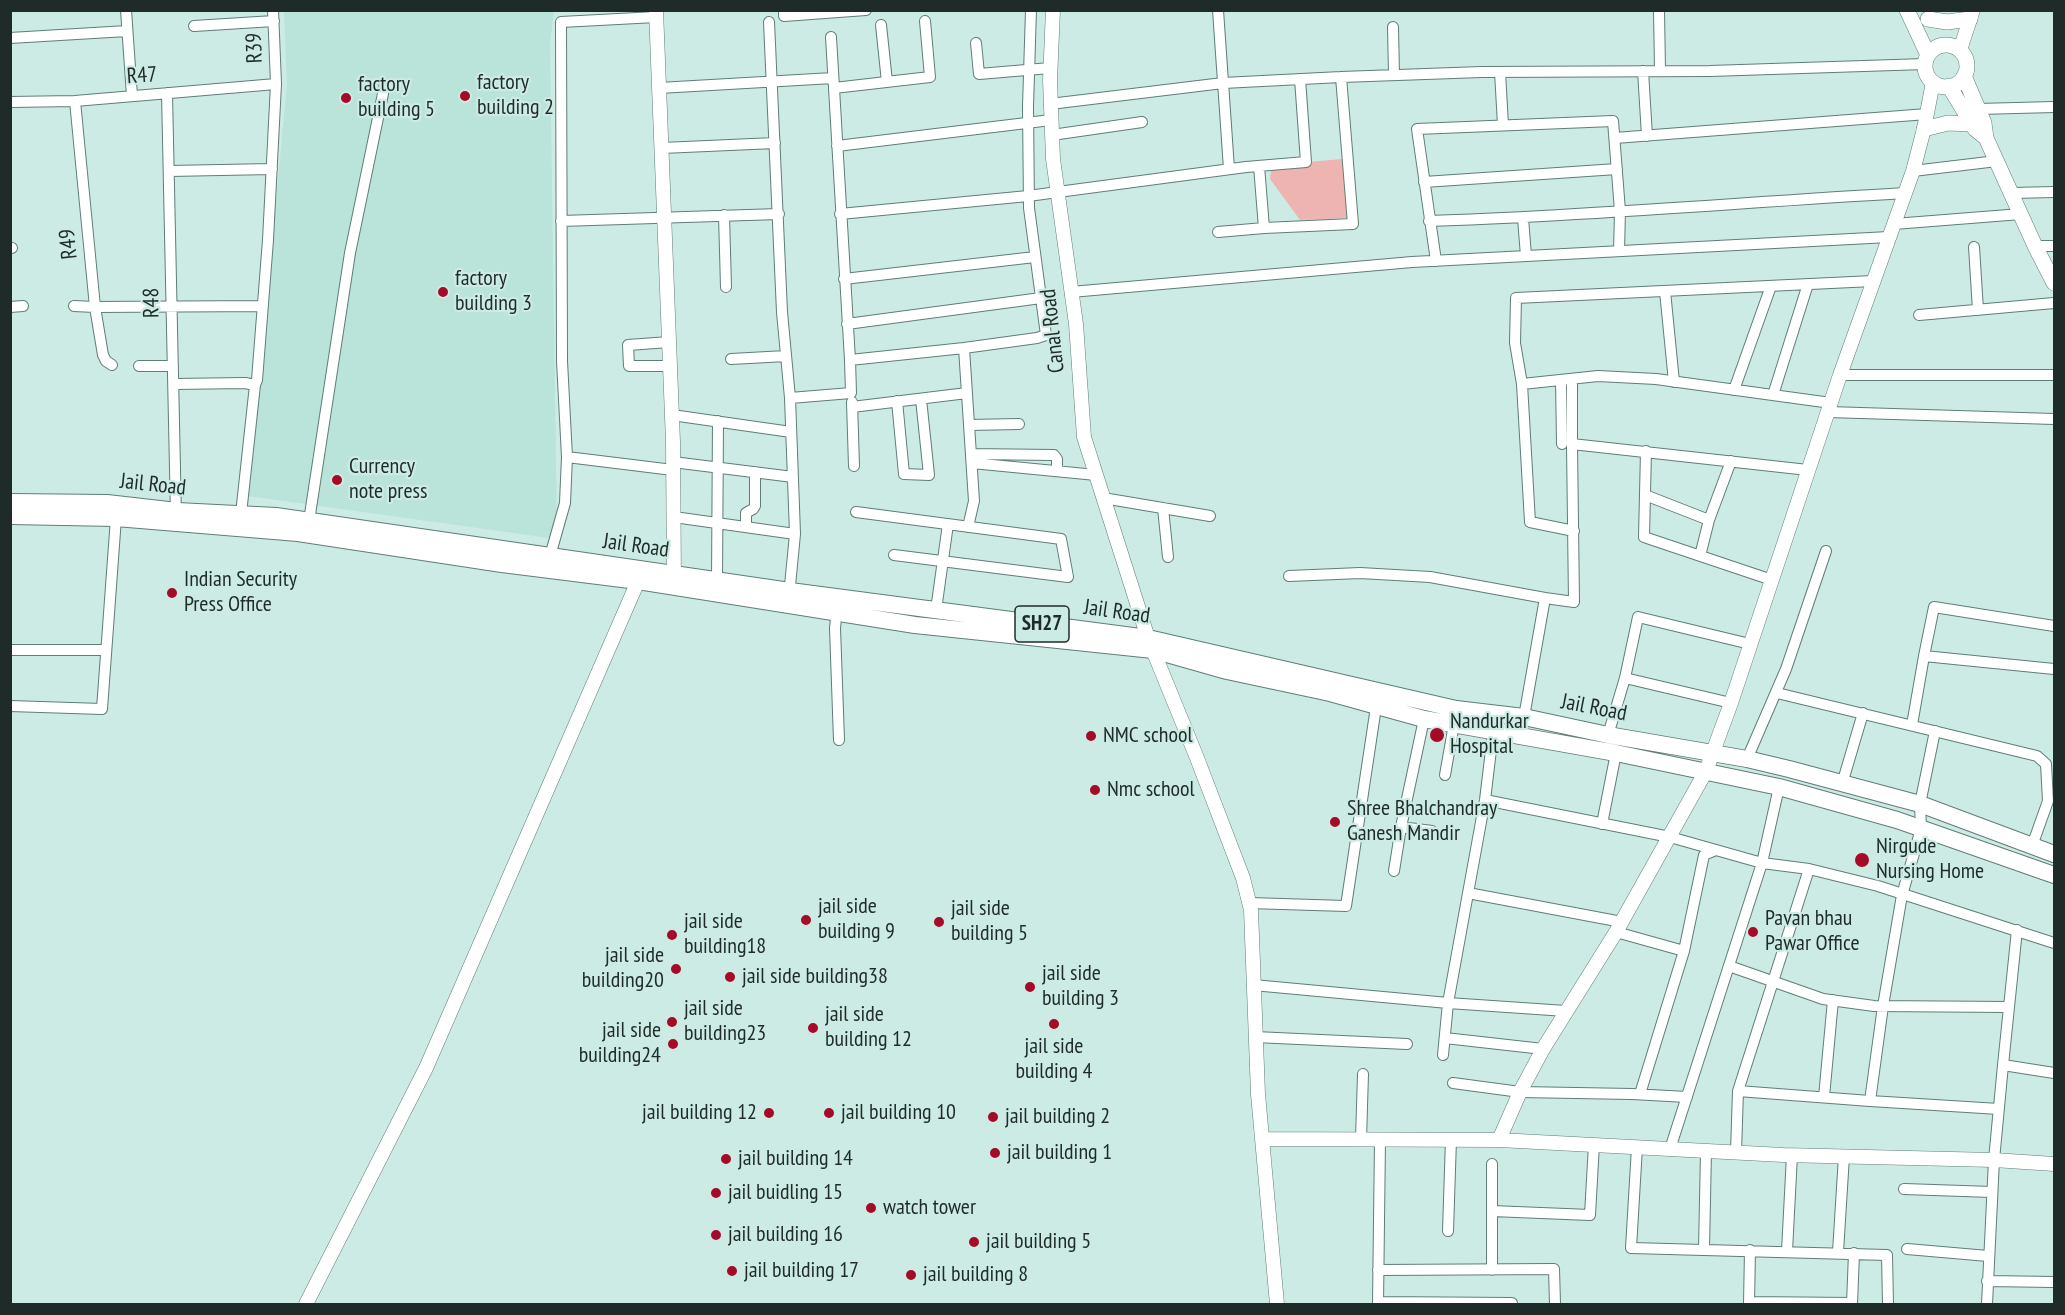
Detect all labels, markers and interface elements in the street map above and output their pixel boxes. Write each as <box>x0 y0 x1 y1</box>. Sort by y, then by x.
street label: R39 <box>241 32 269 64</box>
street label: R47 <box>126 62 158 90</box>
place label: factory building 2 <box>477 70 554 122</box>
place label: factory building 5 <box>358 72 435 124</box>
marker: factory building 2 <box>458 89 472 103</box>
marker: factory building 5 <box>339 91 353 105</box>
street label: R49 <box>54 228 84 260</box>
place label: factory building 3 <box>455 266 532 318</box>
marker: factory building 3 <box>436 285 450 299</box>
street label: R48 <box>139 288 165 318</box>
street label: Canal Road <box>1035 288 1071 374</box>
place label: Currency note press <box>349 454 427 506</box>
street label: Jail Road <box>119 468 187 502</box>
marker: Currency note press <box>330 473 344 487</box>
street label: Jail Road <box>601 528 671 564</box>
place label: Indian Security Press Office <box>184 567 297 618</box>
marker: Indian Security Press Office <box>165 586 179 600</box>
street label: Jail Road <box>1082 594 1152 630</box>
road number: SH27 <box>1015 606 1069 642</box>
street label: Jail Road <box>1559 689 1629 727</box>
place label: Nandurkar Hospital <box>1450 709 1529 760</box>
place label: NMC school <box>1103 723 1193 749</box>
marker: Nandurkar Hospital <box>1428 726 1446 744</box>
marker: NMC school <box>1084 729 1098 743</box>
place label: Nmc school <box>1107 777 1195 803</box>
marker: Nmc school <box>1088 783 1102 797</box>
place label: Shree Bhalchandray Ganesh Mandir <box>1347 796 1497 848</box>
marker: Shree Bhalchandray Ganesh Mandir <box>1328 815 1342 829</box>
place label: Nirgude Nursing Home <box>1876 834 1984 885</box>
marker: Nirgude Nursing Home <box>1853 851 1871 869</box>
place label: jail side building 9 <box>818 894 895 945</box>
place label: jail side building 5 <box>951 896 1028 948</box>
place label: Pavan bhau Pawar Office <box>1765 906 1859 957</box>
place label: jail side building18 <box>684 909 766 960</box>
marker: jail side building 9 <box>799 913 813 927</box>
marker: jail side building 5 <box>932 915 946 929</box>
marker: Pavan bhau Pawar Office <box>1746 925 1760 939</box>
marker: jail side building18 <box>665 928 679 942</box>
place label: jail side building20 <box>582 943 664 994</box>
place label: jail side building 3 <box>1042 961 1119 1012</box>
marker: jail side building20 <box>669 962 683 976</box>
place label: jail side building38 <box>742 964 888 990</box>
marker: jail side building38 <box>723 970 737 984</box>
marker: jail side building 3 <box>1023 980 1037 994</box>
place label: jail side building23 <box>684 996 766 1048</box>
place label: jail side building 12 <box>825 1002 912 1054</box>
marker: jail side building23 <box>665 1015 679 1029</box>
marker: jail side building 4 <box>1047 1017 1061 1031</box>
place label: jail side building24 <box>579 1018 661 1070</box>
marker: jail side building 12 <box>806 1021 820 1035</box>
place label: jail side building 4 <box>1015 1034 1093 1086</box>
marker: jail side building24 <box>666 1037 680 1051</box>
place label: jail building 12 <box>642 1100 757 1126</box>
place label: jail building 10 <box>841 1100 956 1126</box>
place label: jail building 2 <box>1005 1104 1110 1130</box>
marker: jail building 12 <box>762 1106 776 1120</box>
marker: jail building 10 <box>822 1106 836 1120</box>
marker: jail building 2 <box>986 1110 1000 1124</box>
place label: jail building 1 <box>1007 1140 1112 1166</box>
place label: jail building 14 <box>738 1146 853 1172</box>
marker: jail building 1 <box>988 1146 1002 1160</box>
marker: jail building 14 <box>719 1152 733 1166</box>
place label: jail buidling 15 <box>728 1180 843 1206</box>
marker: jail buidling 15 <box>709 1186 723 1200</box>
place label: watch tower <box>883 1195 976 1221</box>
marker: watch tower <box>864 1201 878 1215</box>
place label: jail building 16 <box>728 1222 843 1248</box>
marker: jail building 16 <box>709 1228 723 1242</box>
place label: jail building 5 <box>986 1229 1091 1255</box>
marker: jail building 5 <box>967 1235 981 1249</box>
place label: jail building 17 <box>744 1258 859 1284</box>
place label: jail building 8 <box>923 1262 1028 1288</box>
marker: jail building 17 <box>725 1264 739 1278</box>
marker: jail building 8 <box>904 1268 918 1282</box>

